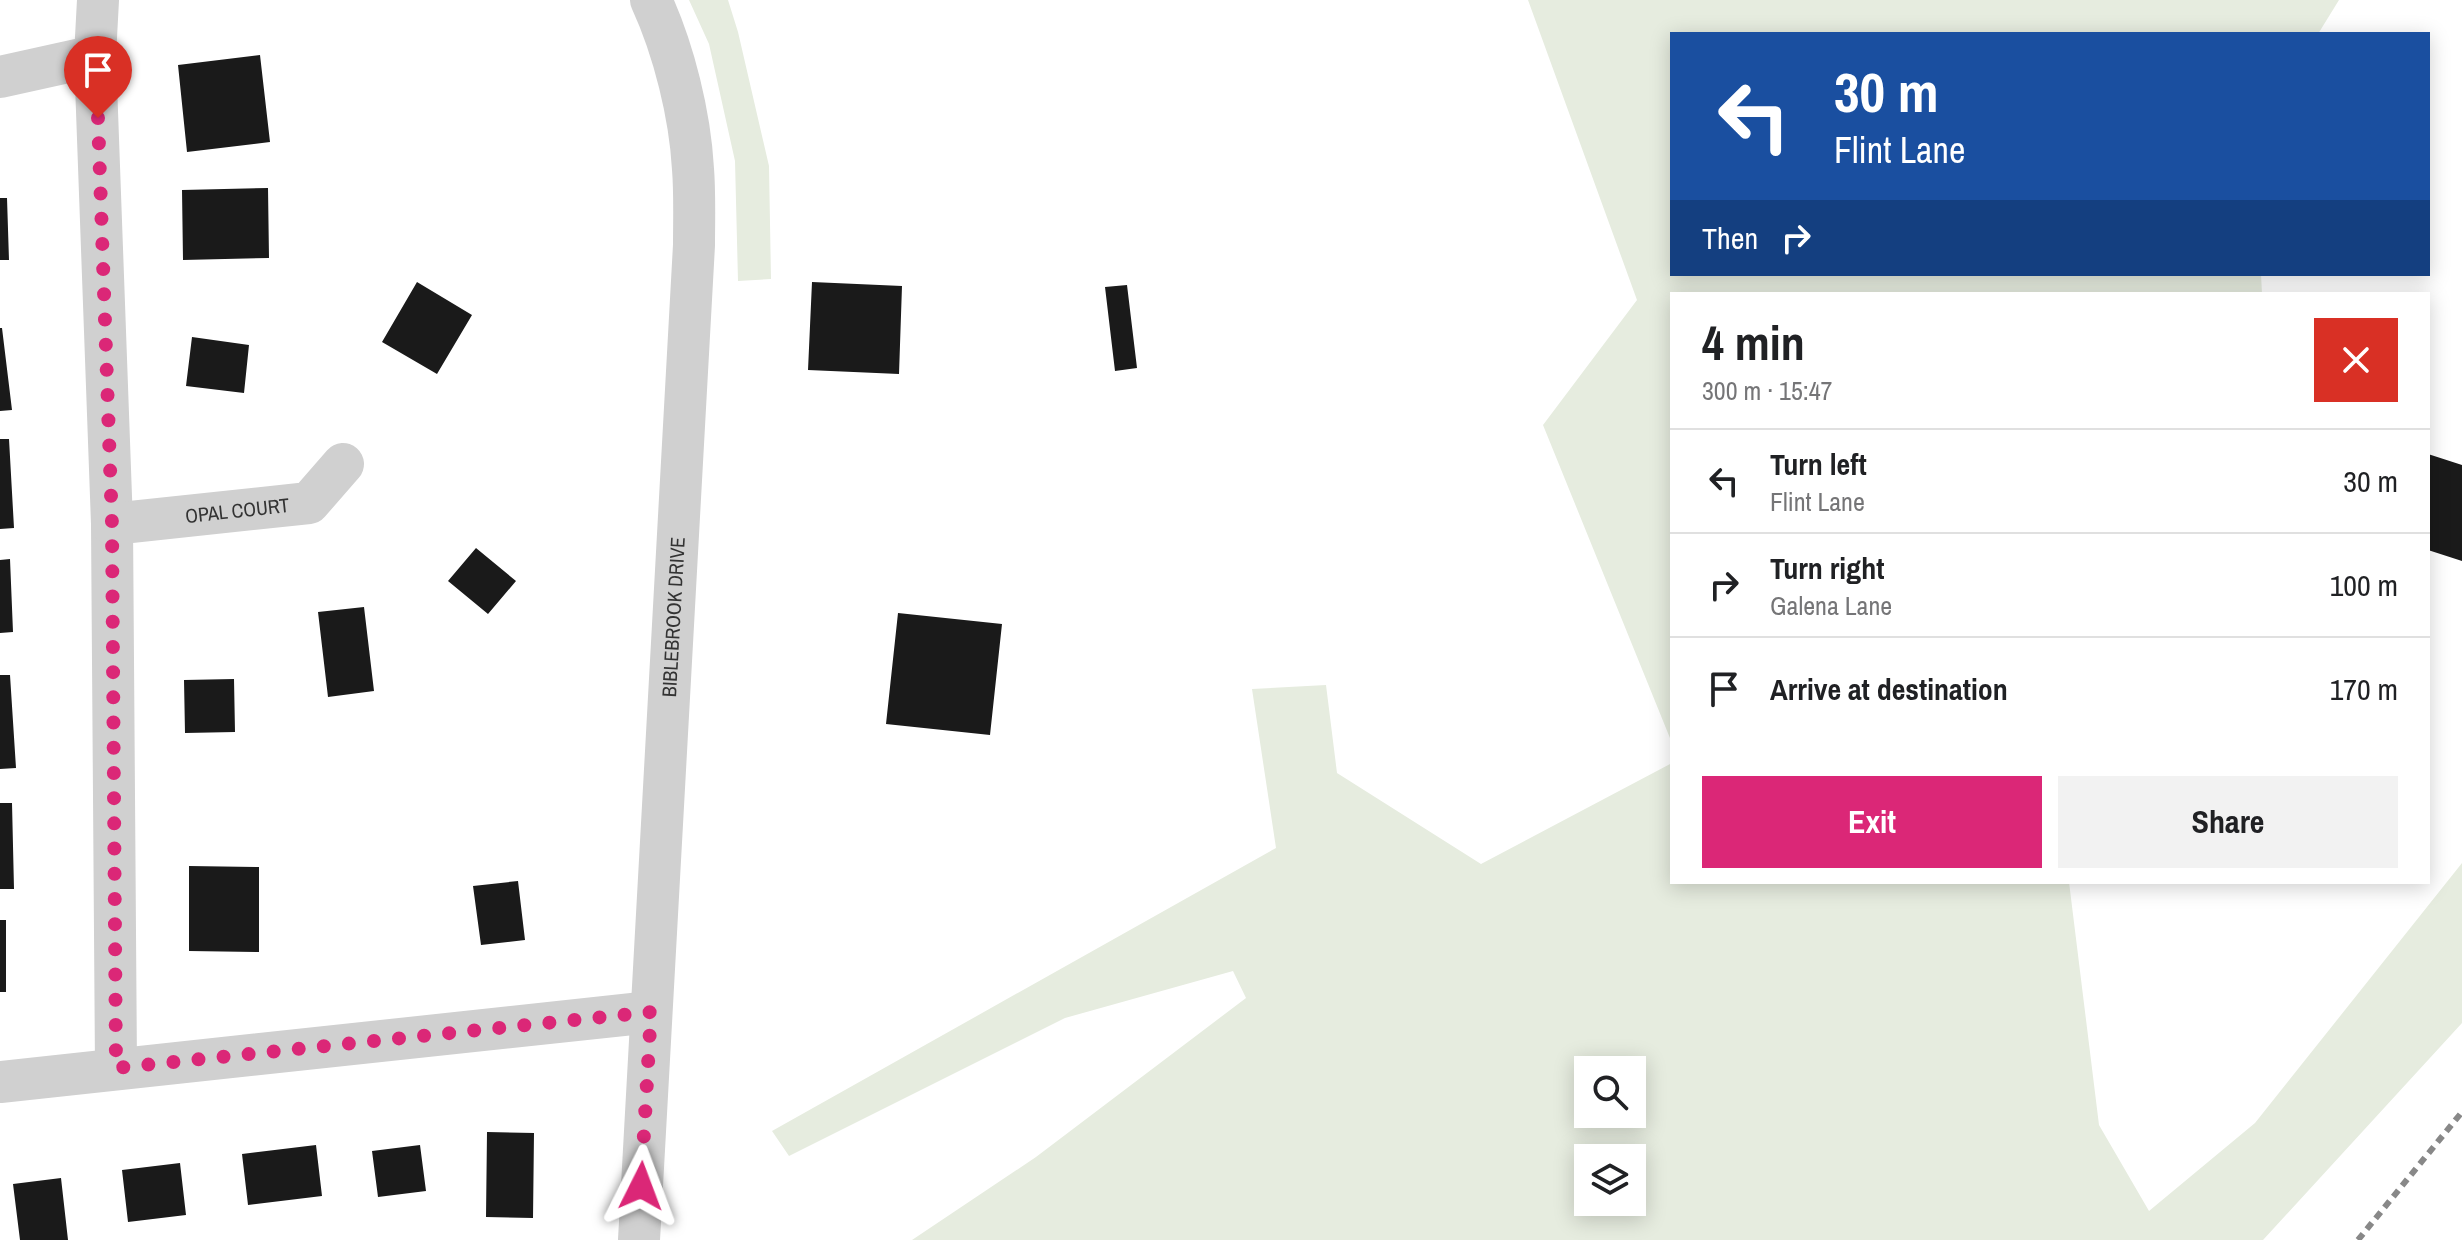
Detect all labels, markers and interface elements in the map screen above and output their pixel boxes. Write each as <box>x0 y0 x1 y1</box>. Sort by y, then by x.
pin <box>64 36 132 118</box>
icon: arrive <box>76 48 120 92</box>
text: 30 m <box>1834 54 1939 129</box>
icon: left <box>1702 64 1806 168</box>
text: Flint Lane <box>1834 126 1965 174</box>
icon: right <box>1774 216 1818 260</box>
text: Then <box>1702 218 1758 258</box>
text: 4 min <box>1702 310 1805 375</box>
button: close <box>2314 318 2398 402</box>
text: 300 m · 15:47 <box>1702 373 1832 408</box>
text: Turn left <box>1770 444 1867 484</box>
icon: left <box>1702 459 1746 503</box>
text: 30 m <box>2343 461 2398 501</box>
text: Flint Lane <box>1770 484 1865 519</box>
street label: OPAL COURT <box>184 491 291 529</box>
street label: BIBLEBROOK DRIVE <box>655 536 691 698</box>
text: Turn right <box>1770 548 1884 588</box>
icon: right <box>1702 563 1746 607</box>
text: 100 m <box>2330 565 2398 605</box>
text: Galena Lane <box>1770 588 1892 623</box>
icon: arrive <box>1702 667 1746 711</box>
text: Arrive at destination <box>1770 669 2008 709</box>
text: 170 m <box>2330 669 2398 709</box>
button: Exit <box>1702 776 2042 868</box>
button: Share <box>2058 776 2398 868</box>
map controls <box>1574 1056 1646 1216</box>
button: search <box>1574 1056 1646 1128</box>
position arrow <box>599 1144 683 1228</box>
button: layers <box>1574 1144 1646 1216</box>

